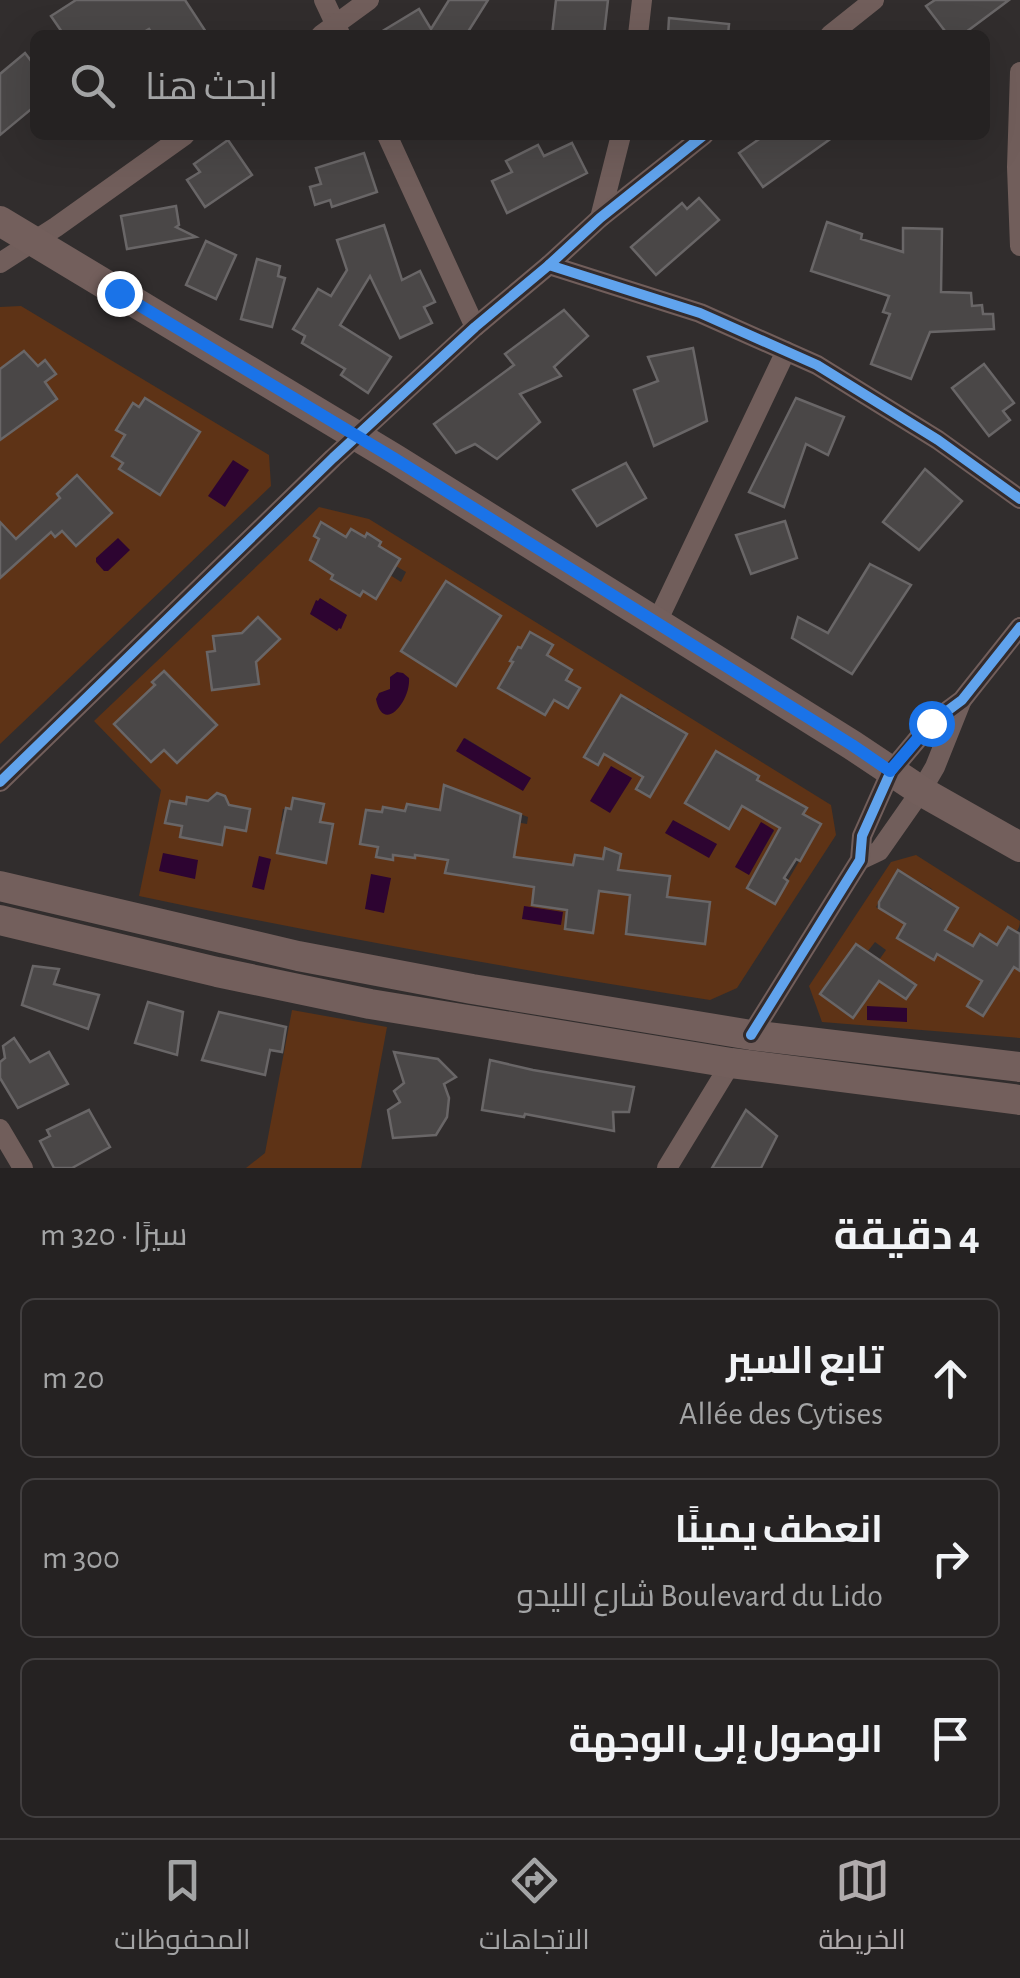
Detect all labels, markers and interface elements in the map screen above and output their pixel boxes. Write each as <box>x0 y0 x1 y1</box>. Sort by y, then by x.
search box <box>30 30 990 140</box>
icon: search <box>65 58 120 113</box>
text: ابحث هنا <box>145 69 278 107</box>
route end <box>97 271 143 317</box>
route start <box>909 701 955 747</box>
text: 4 دقيقة <box>834 1215 980 1257</box>
text: سيرًا · 320 m <box>40 1219 188 1251</box>
text: تابع السير <box>726 1343 883 1381</box>
icon: ahead <box>923 1351 978 1406</box>
text: 20 m <box>42 1362 104 1394</box>
text: Allée des Cytises <box>679 1398 883 1430</box>
text: انعطف يمينًا <box>675 1512 883 1550</box>
icon: right <box>923 1531 978 1586</box>
text: 300 m <box>42 1542 120 1574</box>
text: Boulevard du Lido شارع الليدو <box>517 1580 883 1612</box>
icon: arrive <box>923 1711 978 1766</box>
text: الوصول إلى الوجهة <box>569 1722 883 1760</box>
tab: المحفوظات <box>114 1853 251 1965</box>
tab: الاتجاهات <box>479 1853 590 1965</box>
tab: الخريطة <box>818 1853 906 1965</box>

